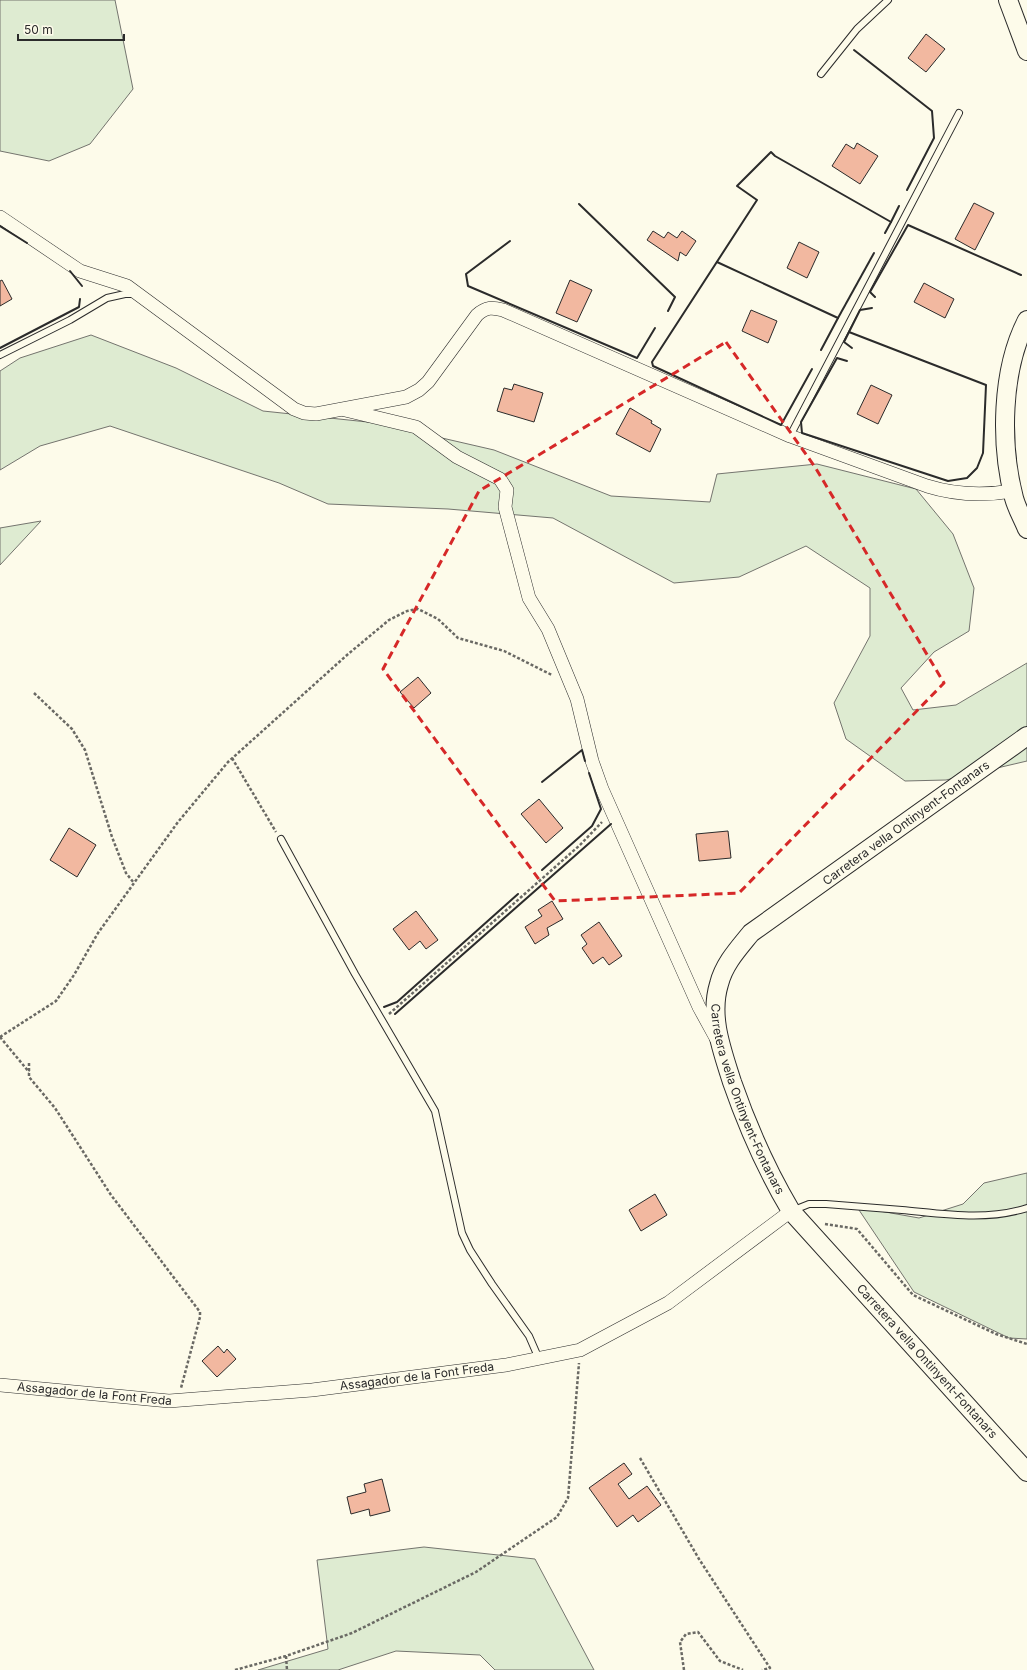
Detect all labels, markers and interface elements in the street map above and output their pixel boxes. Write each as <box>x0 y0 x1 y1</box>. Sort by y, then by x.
scale bar <box>18 16 124 42</box>
text: 50 m <box>24 22 53 37</box>
street label: Carretera vella Ontinyent-Fontanars <box>819 757 992 888</box>
street label: Carretera vella Ontinyent-Fontanars <box>708 1003 788 1197</box>
street label: Carretera vella Ontinyent-Fontanars <box>854 1281 1001 1441</box>
street label: Assagador de la Font Freda <box>339 1359 495 1393</box>
street label: Assagador de la Font Freda <box>17 1379 173 1408</box>

